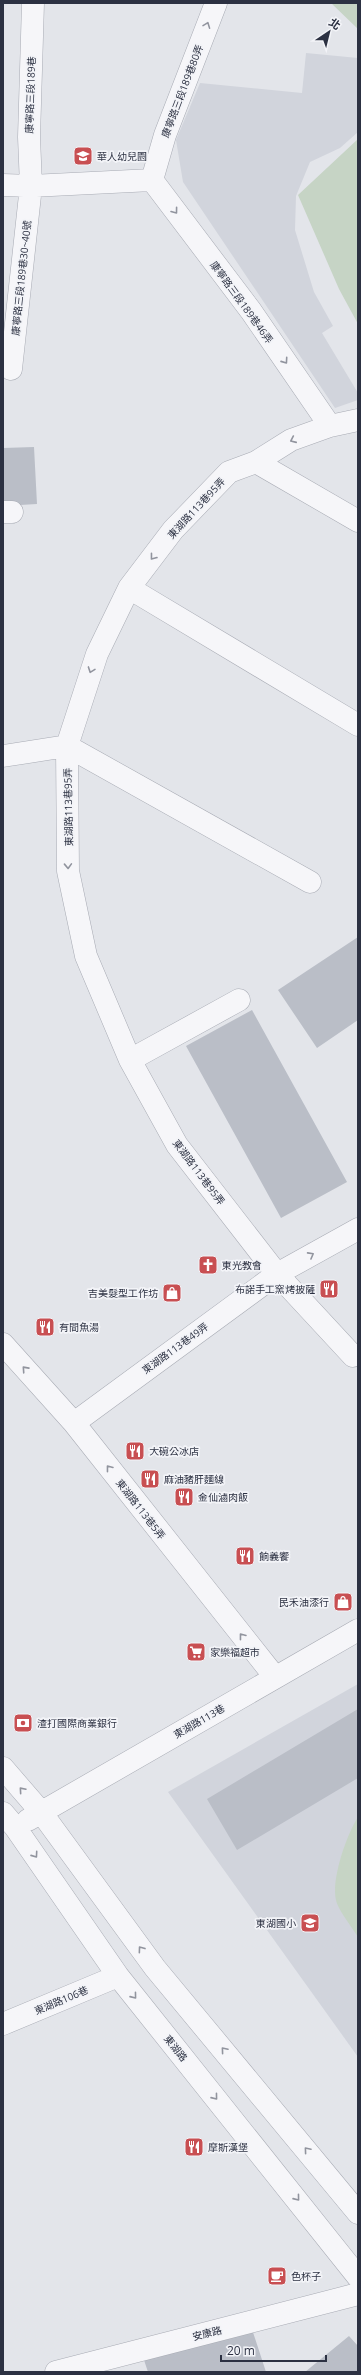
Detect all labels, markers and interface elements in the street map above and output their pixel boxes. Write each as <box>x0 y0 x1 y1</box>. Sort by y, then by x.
north arrow <box>309 12 349 52</box>
text: 北 <box>326 14 344 33</box>
one-way arrow <box>203 22 211 29</box>
street label: 康寧路三段189巷80弄 <box>158 42 206 140</box>
street label: 康寧路三段189巷 <box>22 56 38 134</box>
school or university icon: 華人幼兒園 <box>72 145 94 167</box>
place label: 華人幼兒園 <box>97 149 147 163</box>
one-way arrow <box>170 207 177 214</box>
street label: 康寧路三段189巷30~40號 <box>8 220 34 336</box>
street label: 康寧路三段189巷46弄 <box>207 258 277 346</box>
one-way arrow <box>280 357 287 364</box>
one-way arrow <box>290 435 298 443</box>
street label: 東湖路113巷95弄 <box>164 474 228 542</box>
one-way arrow <box>151 552 158 559</box>
one-way arrow <box>88 667 96 674</box>
street label: 東湖路113巷95弄 <box>60 768 76 846</box>
one-way arrow <box>64 863 73 869</box>
street label: 東湖路113巷95弄 <box>170 1136 228 1208</box>
one-way arrow <box>307 1252 314 1259</box>
church icon: 東光教會 <box>197 1254 219 1276</box>
place label: 東光教會 <box>222 1258 262 1272</box>
restaurant icon: 布諾手工窯烤披薩 <box>318 1278 340 1300</box>
shop icon: 吉美髮型工作坊 <box>161 1282 183 1304</box>
place label: 布諾手工窯烤披薩 <box>235 1282 315 1296</box>
place label: 吉美髮型工作坊 <box>88 1286 158 1300</box>
restaurant icon: 有間魚湯 <box>34 1316 56 1338</box>
street label: 東湖路113巷49弄 <box>139 1319 211 1377</box>
place label: 有間魚湯 <box>59 1320 99 1334</box>
one-way arrow <box>23 1366 30 1373</box>
restaurant icon: 大碗公冰店 <box>124 1440 146 1462</box>
place label: 大碗公冰店 <box>149 1444 199 1458</box>
one-way arrow <box>106 1465 113 1472</box>
restaurant icon: 麻油豬肝麵線 <box>139 1468 161 1490</box>
place label: 麻油豬肝麵線 <box>164 1472 224 1486</box>
street label: 東湖路113巷5弄 <box>113 1476 169 1542</box>
restaurant icon: 金仙滷肉飯 <box>173 1486 195 1508</box>
place label: 金仙滷肉飯 <box>198 1490 248 1504</box>
restaurant icon: 餉義饗 <box>234 1545 256 1567</box>
place label: 餉義饗 <box>259 1549 289 1563</box>
shop icon: 民禾油漆行 <box>332 1591 354 1613</box>
place label: 民禾油漆行 <box>279 1595 329 1609</box>
one-way arrow <box>239 1633 246 1640</box>
supermarket icon: 家樂福超市 <box>185 1641 207 1663</box>
place label: 家樂福超市 <box>210 1645 260 1659</box>
street label: 東湖路113巷 <box>171 1701 227 1741</box>
bank icon: 渣打國際商業銀行 <box>12 1712 34 1734</box>
place label: 渣打國際商業銀行 <box>37 1716 117 1730</box>
one-way arrow <box>20 1787 27 1795</box>
one-way arrow <box>30 1851 38 1858</box>
school or university icon: 東湖國小 <box>299 1912 321 1934</box>
place label: 東湖國小 <box>256 1916 296 1930</box>
one-way arrow <box>139 1947 146 1954</box>
street label: 東湖路106巷 <box>32 1982 90 2018</box>
one-way arrow <box>129 1991 136 1998</box>
street label: 東湖路 <box>161 2032 191 2064</box>
one-way arrow <box>221 2047 228 2055</box>
one-way arrow <box>211 2092 218 2100</box>
restaurant icon: 摩斯漢堡 <box>183 2136 205 2158</box>
place label: 摩斯漢堡 <box>208 2140 248 2154</box>
one-way arrow <box>304 2147 311 2154</box>
one-way arrow <box>292 2194 299 2201</box>
cafe icon: 色杯子 <box>266 2265 288 2287</box>
place label: 色杯子 <box>291 2269 321 2283</box>
street label: 安康路 <box>191 2323 223 2343</box>
scale bar <box>221 2337 326 2363</box>
text: 20 m <box>227 2342 255 2359</box>

